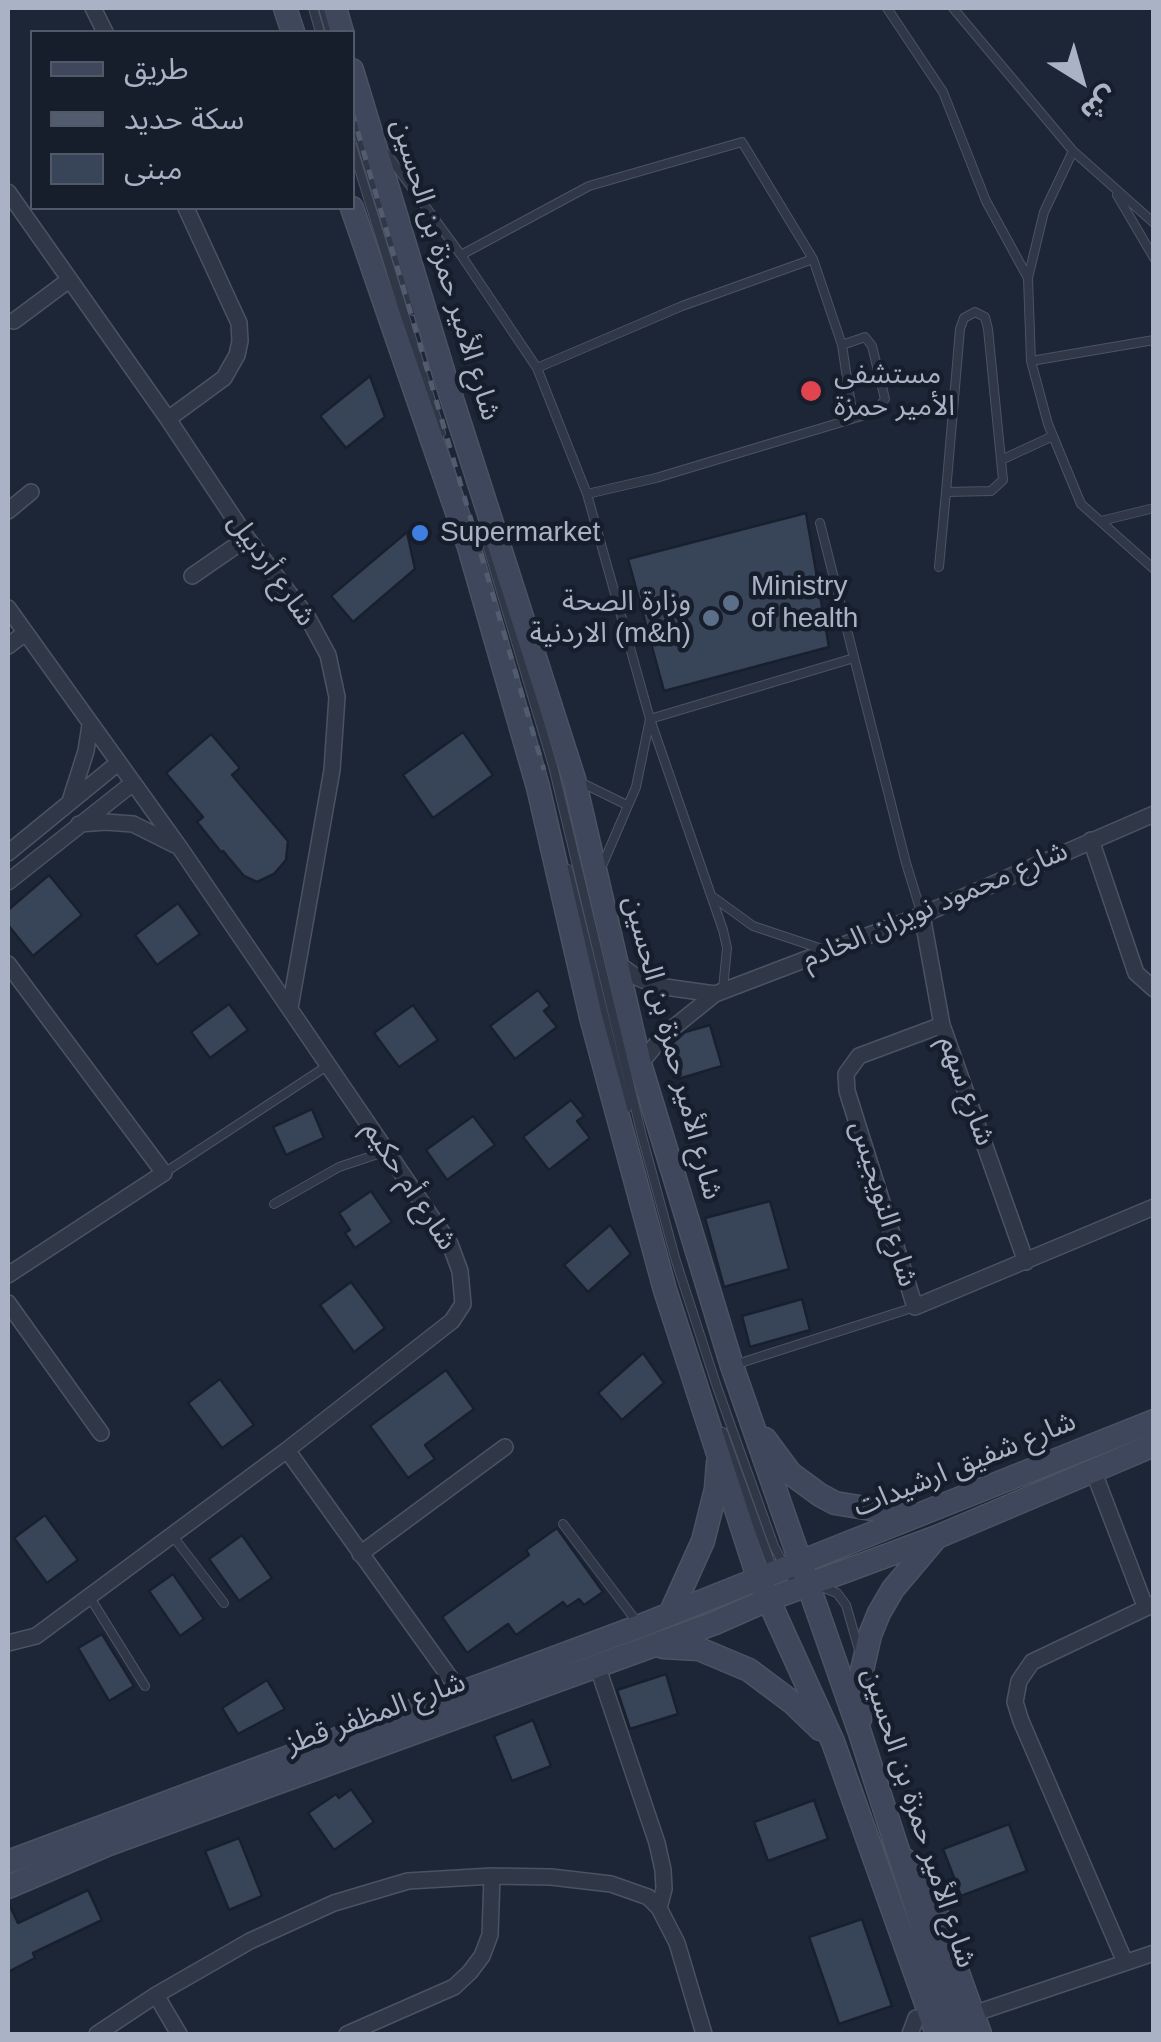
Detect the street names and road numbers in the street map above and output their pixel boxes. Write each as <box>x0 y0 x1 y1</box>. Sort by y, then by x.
street label: شارع الأمير حمزة بن الحسين <box>383 115 507 425</box>
street label: شارع أردبيل <box>220 507 322 633</box>
street label: شارع محمود نويران الخادم <box>797 835 1073 977</box>
street label: شارع الأمير حمزة بن الحسين <box>615 892 729 1204</box>
street label: شارع سهم <box>931 1032 1001 1150</box>
street label: شارع أم حكيم <box>355 1115 463 1257</box>
street label: شارع النويجيس <box>842 1117 924 1291</box>
street label: شارع شفيق ارشيدات <box>849 1405 1081 1525</box>
street label: شارع الأمير حمزة بن الحسين <box>854 1664 982 1972</box>
street label: شارع المظفر قطز <box>282 1666 470 1762</box>

